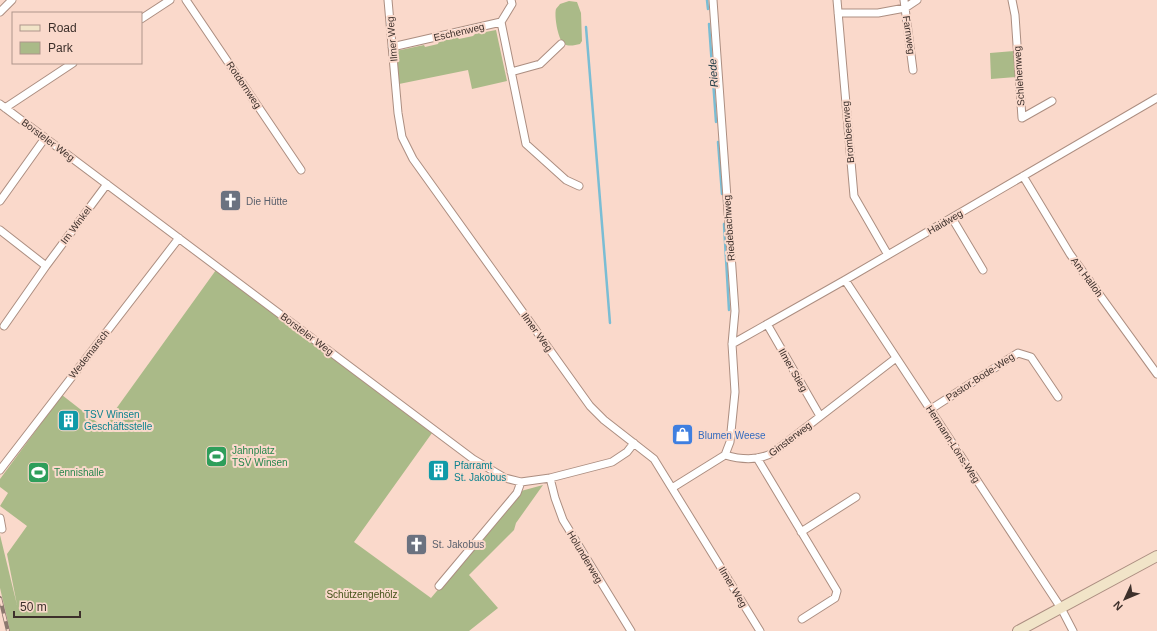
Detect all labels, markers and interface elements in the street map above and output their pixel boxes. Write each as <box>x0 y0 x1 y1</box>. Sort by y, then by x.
legend <box>12 12 142 64</box>
street label: Farnweg <box>901 15 917 55</box>
street label: Ilmer Weg <box>385 16 399 62</box>
text: Road <box>48 21 77 35</box>
street label: Eschenweg <box>433 21 485 43</box>
text: Park <box>48 41 74 55</box>
street label: Schlehenweg <box>1011 46 1027 106</box>
water label: Riede <box>706 58 720 88</box>
street label: Rotdornweg <box>224 60 264 110</box>
street label: Brombeerweg <box>840 101 856 163</box>
street label: Borsteler Weg <box>19 117 77 163</box>
church icon: Die Hütte <box>217 188 243 214</box>
street label: Riedebachweg <box>721 195 737 261</box>
place label: Die Hütte <box>246 196 288 207</box>
street label: Im Winkel <box>58 204 94 246</box>
street label: Haidweg <box>925 208 965 236</box>
street label: Am Halloh <box>1069 255 1105 299</box>
street label: Ilmer Weg <box>519 310 555 354</box>
street label: Borsteler Weg <box>278 311 336 357</box>
street label: Wedemarsch <box>67 327 111 381</box>
street label: Ilmer Stieg <box>776 347 810 393</box>
street label: Pastor-Bode-Weg <box>944 351 1016 403</box>
street label: Hermann-Löns-Weg <box>924 403 982 485</box>
building icon: TSV Winsen Geschäftsstelle <box>56 407 82 433</box>
place label: TSV Winsen Geschäftsstelle <box>84 409 153 432</box>
street label: Ginsterweg <box>766 419 814 459</box>
shop icon: Blumen Weese <box>670 422 696 448</box>
place label: Blumen Weese <box>698 430 766 441</box>
sports icon: Jahnplatz TSV Winsen <box>203 443 229 469</box>
place label: Jahnplatz TSV Winsen <box>232 445 288 468</box>
building icon: Pfarramt St. Jakobus <box>426 458 452 484</box>
sports icon: Tennishalle <box>26 459 52 485</box>
place label: Pfarramt St. Jakobus <box>454 460 506 483</box>
place label: Tennishalle <box>54 467 104 478</box>
street label: Holunderweg <box>565 529 605 585</box>
church icon: St. Jakobus <box>404 531 430 557</box>
place label: St. Jakobus <box>432 539 484 550</box>
street label: Ilmer Weg <box>717 565 749 609</box>
north arrow <box>1105 579 1145 619</box>
park label: Schützengehölz <box>326 589 398 600</box>
scale bar <box>14 593 80 619</box>
text: N <box>1111 599 1125 613</box>
text: 50 m <box>20 600 47 614</box>

